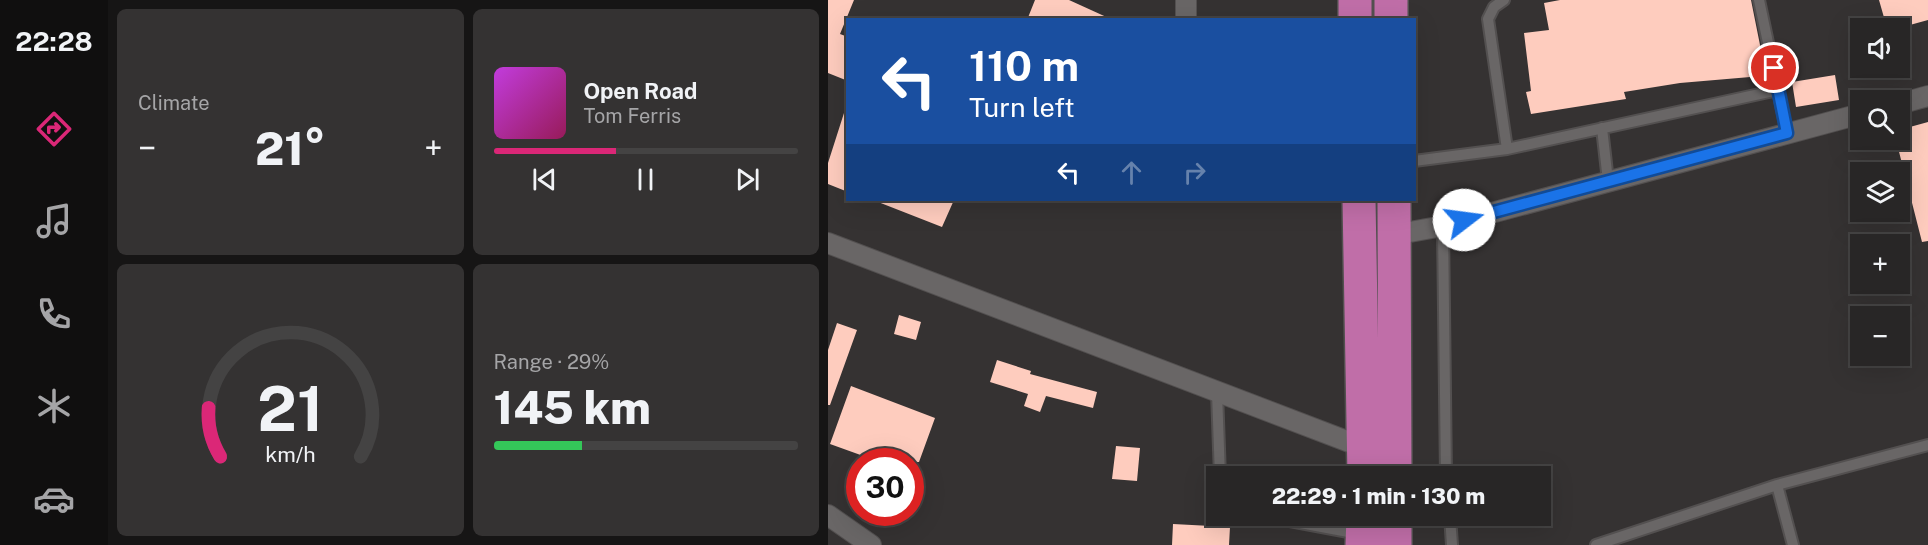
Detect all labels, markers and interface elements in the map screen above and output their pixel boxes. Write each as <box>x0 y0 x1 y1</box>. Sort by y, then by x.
map controls <box>1850 18 1910 366</box>
button: sound <box>1850 18 1910 78</box>
text: 22:28 <box>15 25 93 57</box>
text: 110 m <box>969 41 1079 90</box>
icon: left <box>870 42 948 120</box>
pin <box>1748 42 1799 93</box>
icon: arrive <box>1757 51 1790 84</box>
text: Open Road <box>584 78 697 104</box>
button: search <box>1850 90 1910 150</box>
text: Climate <box>138 91 210 115</box>
text: Turn left <box>969 91 1075 123</box>
text: Tom Ferris <box>584 104 681 128</box>
icon: directions <box>33 108 75 150</box>
text: 21° <box>255 122 326 175</box>
text: − <box>138 129 156 167</box>
text: + <box>424 129 442 167</box>
icon: left <box>1052 156 1085 189</box>
icon: ahead <box>1115 156 1148 189</box>
icon: right <box>1178 156 1211 189</box>
button: layers <box>1850 162 1910 222</box>
icon: previous <box>528 163 561 196</box>
icon: pause <box>629 163 662 196</box>
icon: next <box>731 163 764 196</box>
position arrow <box>1432 188 1496 252</box>
icon: music <box>33 200 75 242</box>
button: + <box>1850 234 1910 294</box>
icon: phone <box>33 293 75 335</box>
button: − <box>1850 306 1910 366</box>
text: Range · 29% <box>494 350 609 374</box>
text: 21 <box>257 372 323 445</box>
text: 145 km <box>494 381 651 434</box>
icon: climate <box>33 385 75 427</box>
text: km/h <box>265 442 315 467</box>
speed limit sign: 30 <box>846 448 924 526</box>
icon: car <box>33 478 75 520</box>
text: 22:29 · 1 min · 130 m <box>1272 483 1485 509</box>

